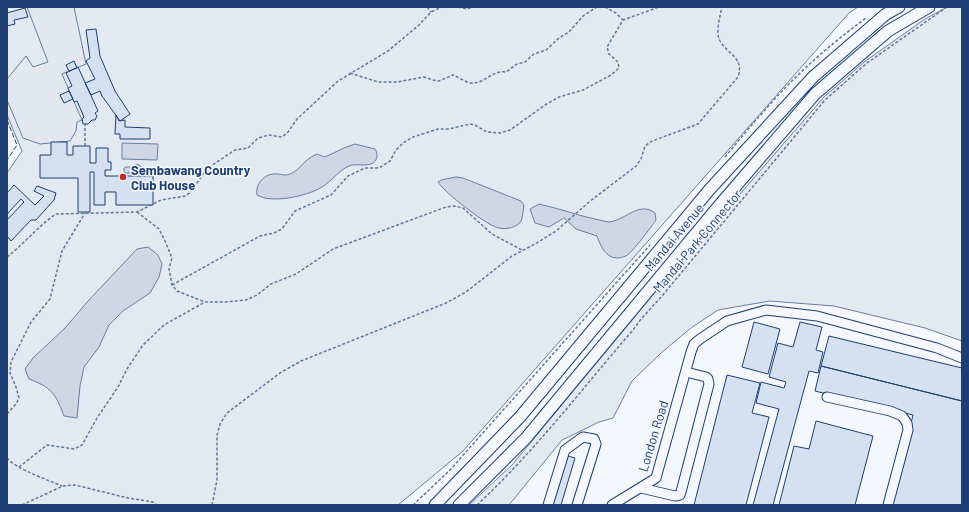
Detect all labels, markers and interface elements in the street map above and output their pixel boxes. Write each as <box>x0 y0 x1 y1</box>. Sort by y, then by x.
place label: Sembawang Country Club House <box>131 162 251 193</box>
marker: Sembawang Country Club House <box>118 172 128 182</box>
street label: Mandai Park Connector <box>649 186 745 296</box>
street label: Mandai Avenue <box>641 200 707 274</box>
street label: London Road <box>635 398 671 474</box>

